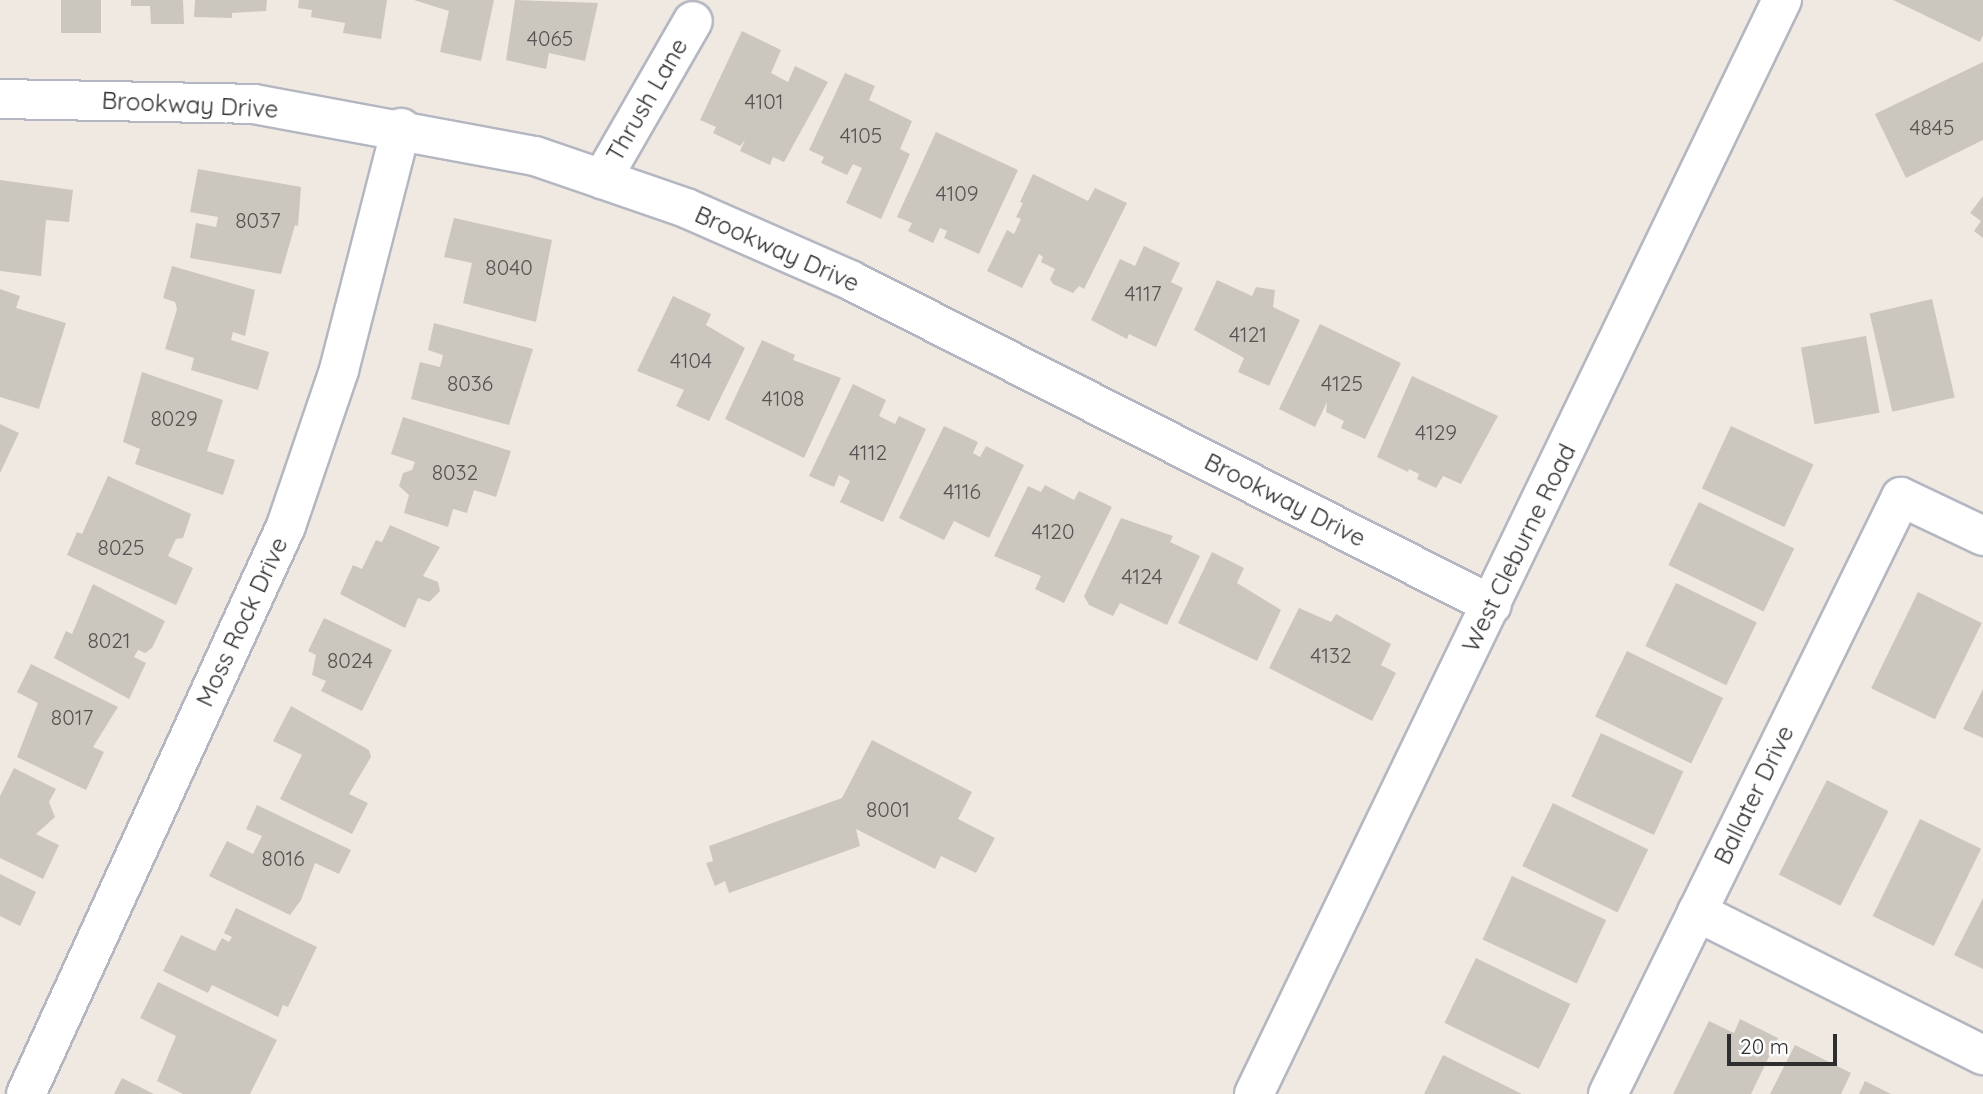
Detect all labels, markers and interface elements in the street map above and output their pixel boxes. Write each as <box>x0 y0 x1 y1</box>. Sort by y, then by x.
house number: 4065 <box>527 25 573 51</box>
street label: Thrush Lane <box>600 33 694 167</box>
street label: Brookway Drive <box>101 86 279 124</box>
house number: 4101 <box>745 88 783 114</box>
house number: 4845 <box>1909 114 1955 140</box>
house number: 4105 <box>840 122 882 148</box>
house number: 4109 <box>936 180 978 206</box>
street label: Brookway Drive <box>690 200 864 298</box>
house number: 8037 <box>235 207 281 233</box>
house number: 8040 <box>485 254 533 280</box>
house number: 4117 <box>1124 280 1162 306</box>
house number: 4121 <box>1229 321 1267 347</box>
house number: 4104 <box>670 347 712 373</box>
house number: 8036 <box>447 370 493 396</box>
house number: 4125 <box>1321 370 1363 396</box>
house number: 4108 <box>762 385 804 411</box>
house number: 8029 <box>150 405 198 431</box>
house number: 4129 <box>1415 419 1457 445</box>
house number: 4112 <box>849 439 887 465</box>
street label: West Cleburne Road <box>1456 439 1582 657</box>
street label: Brookway Drive <box>1200 447 1370 553</box>
house number: 8032 <box>432 459 478 485</box>
house number: 4116 <box>943 478 981 504</box>
house number: 4120 <box>1032 518 1074 544</box>
street label: Moss Rock Drive <box>190 533 294 711</box>
house number: 8025 <box>98 534 144 560</box>
house number: 4124 <box>1121 563 1163 589</box>
house number: 8021 <box>87 627 131 653</box>
house number: 4132 <box>1310 642 1352 668</box>
house number: 8024 <box>327 647 373 673</box>
house number: 8017 <box>51 704 93 730</box>
street label: Ballater Drive <box>1708 721 1800 869</box>
house number: 8001 <box>866 796 910 822</box>
house number: 8016 <box>262 845 304 871</box>
scale bar <box>1731 1020 1841 1064</box>
text: 20 m <box>1740 1033 1789 1059</box>

